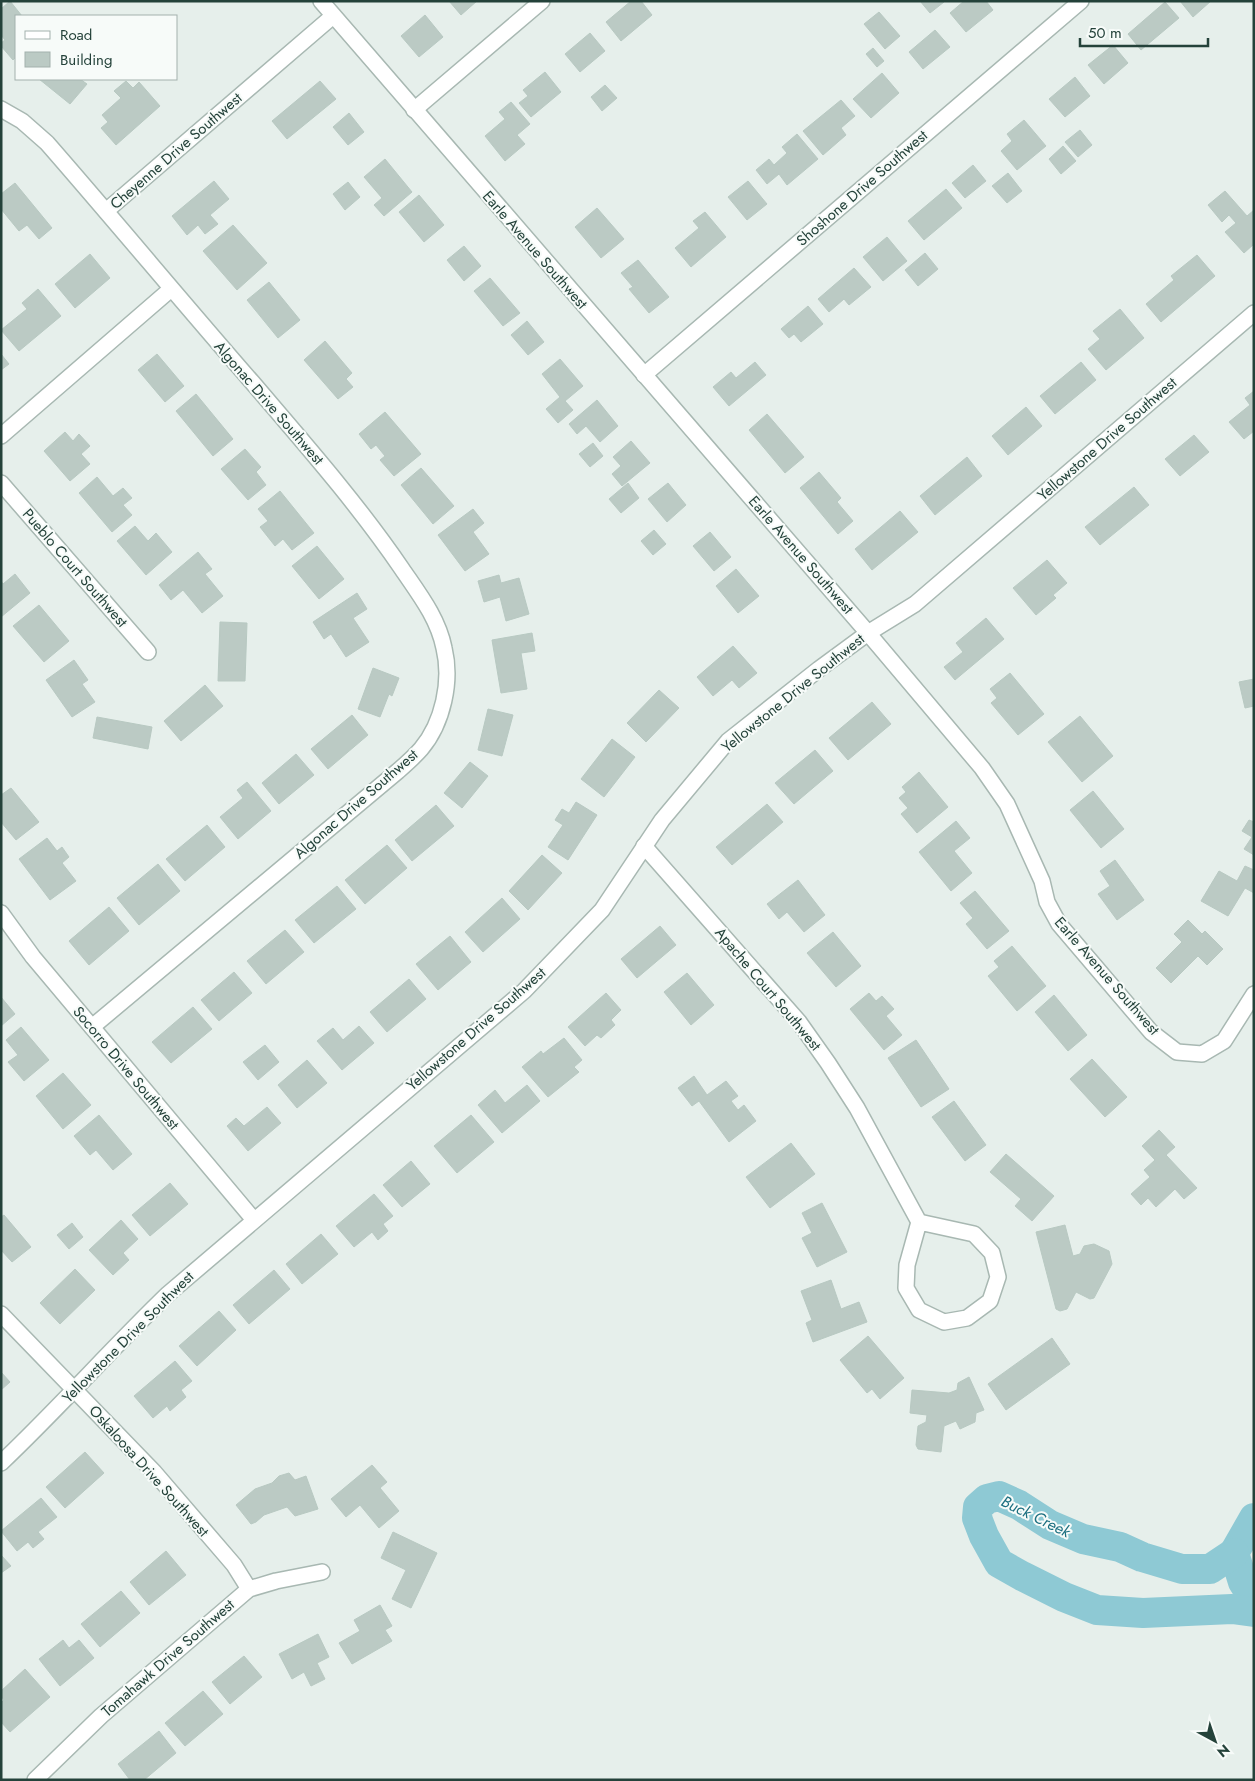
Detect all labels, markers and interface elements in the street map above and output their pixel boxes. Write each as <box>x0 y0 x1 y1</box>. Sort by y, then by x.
legend <box>15 15 178 80</box>
scale bar <box>1080 15 1208 47</box>
text: 50 m <box>1088 22 1122 44</box>
text: Road <box>60 24 92 46</box>
text: Building <box>60 49 112 71</box>
street label: Cheyenne Drive Southwest <box>105 87 247 215</box>
street label: Shoshone Drive Southwest <box>792 125 933 251</box>
street label: Earle Avenue Southwest <box>477 186 593 314</box>
street label: Algonac Drive Southwest <box>209 336 329 470</box>
street label: Yellowstone Drive Southwest <box>1032 372 1182 506</box>
street label: Earle Avenue Southwest <box>743 491 859 619</box>
street label: Pueblo Court Southwest <box>17 504 133 632</box>
street label: Yellowstone Drive Southwest <box>717 628 870 758</box>
street label: Algonac Drive Southwest <box>289 744 423 864</box>
street label: Earle Avenue Southwest <box>1049 912 1165 1040</box>
street label: Apache Court Southwest <box>710 922 827 1056</box>
street label: Yellowstone Drive Southwest <box>401 962 551 1096</box>
street label: Socorro Drive Southwest <box>68 1001 185 1135</box>
street label: Yellowstone Drive Southwest <box>57 1266 199 1408</box>
street label: Oskaloosa Drive Southwest <box>84 1400 214 1542</box>
water label: Buck Creek <box>997 1490 1075 1544</box>
street label: Tomahawk Drive Southwest <box>97 1594 240 1722</box>
north arrow <box>1190 1716 1240 1766</box>
text: N <box>1213 1740 1234 1762</box>

